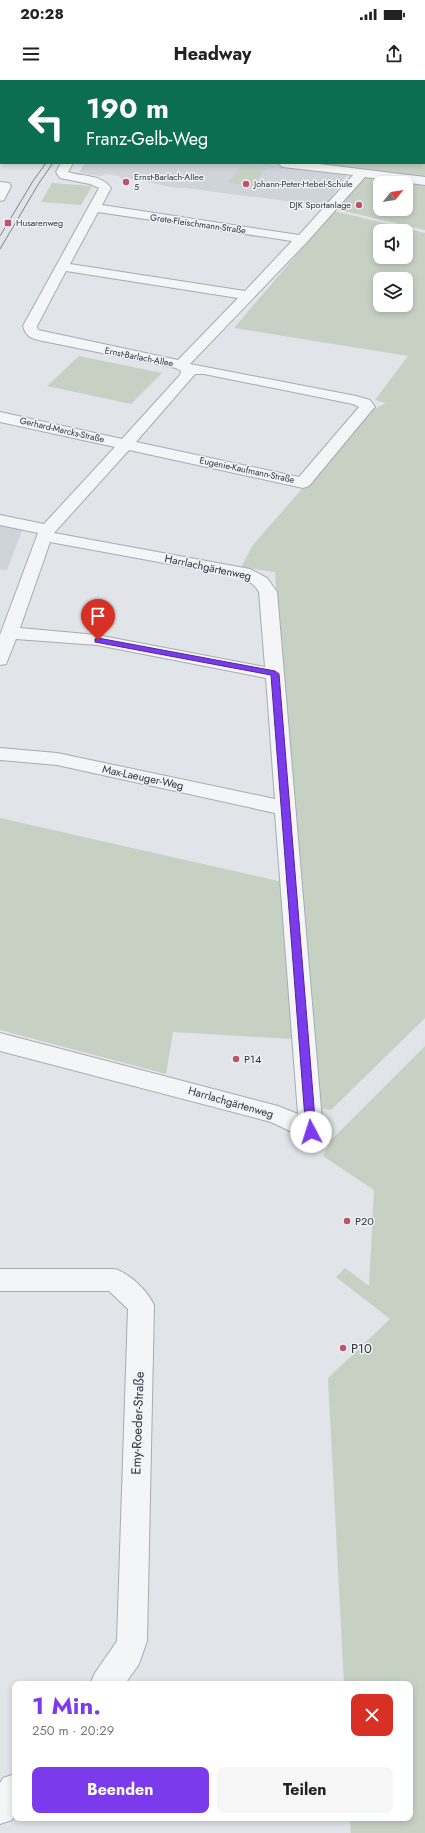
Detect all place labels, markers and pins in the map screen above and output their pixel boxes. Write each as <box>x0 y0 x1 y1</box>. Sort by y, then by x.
place label: Ernst-Barlach-Allee 5 <box>134 170 204 193</box>
marker: Ernst-Barlach-Allee 5 <box>121 177 131 187</box>
place label: Johann-Peter-Hebel-Schule <box>253 177 353 190</box>
marker: Johann-Peter-Hebel-Schule <box>241 179 251 189</box>
place label: DJK Sportanlage <box>289 198 351 211</box>
marker: DJK Sportanlage <box>354 200 364 210</box>
place label: Husarenweg <box>16 216 63 229</box>
marker: Husarenweg <box>3 218 13 228</box>
pin <box>81 599 115 640</box>
place label: P14 <box>244 1051 262 1067</box>
marker: P14 <box>231 1054 241 1064</box>
place label: P20 <box>355 1213 374 1229</box>
marker: P20 <box>342 1216 352 1226</box>
place label: P10 <box>351 1339 372 1358</box>
marker: P10 <box>338 1343 348 1353</box>

